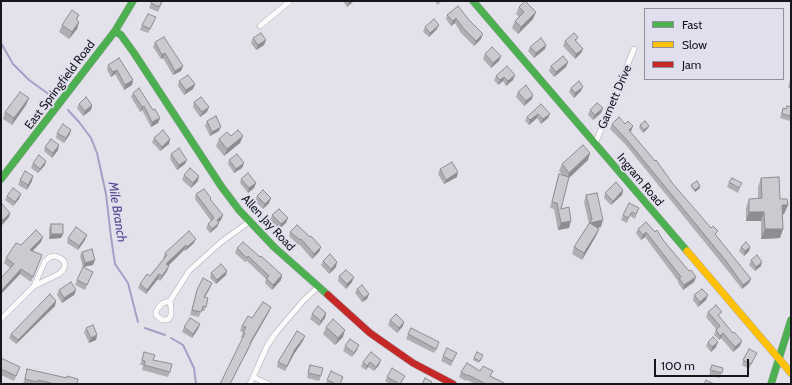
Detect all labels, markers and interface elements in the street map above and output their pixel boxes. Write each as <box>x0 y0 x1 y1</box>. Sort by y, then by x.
legend <box>644 8 784 80</box>
text: Fast <box>682 17 702 32</box>
text: Slow <box>682 37 707 52</box>
street label: East Springfield Road <box>22 38 98 132</box>
text: Jam <box>682 57 701 72</box>
street label: Garnett Drive <box>595 63 635 131</box>
street label: Ingram Road <box>614 151 666 209</box>
water label: Mile Branch <box>105 181 129 243</box>
street label: Allen Jay Road <box>238 192 298 254</box>
scale bar <box>656 351 751 377</box>
text: 100 m <box>661 358 695 373</box>

